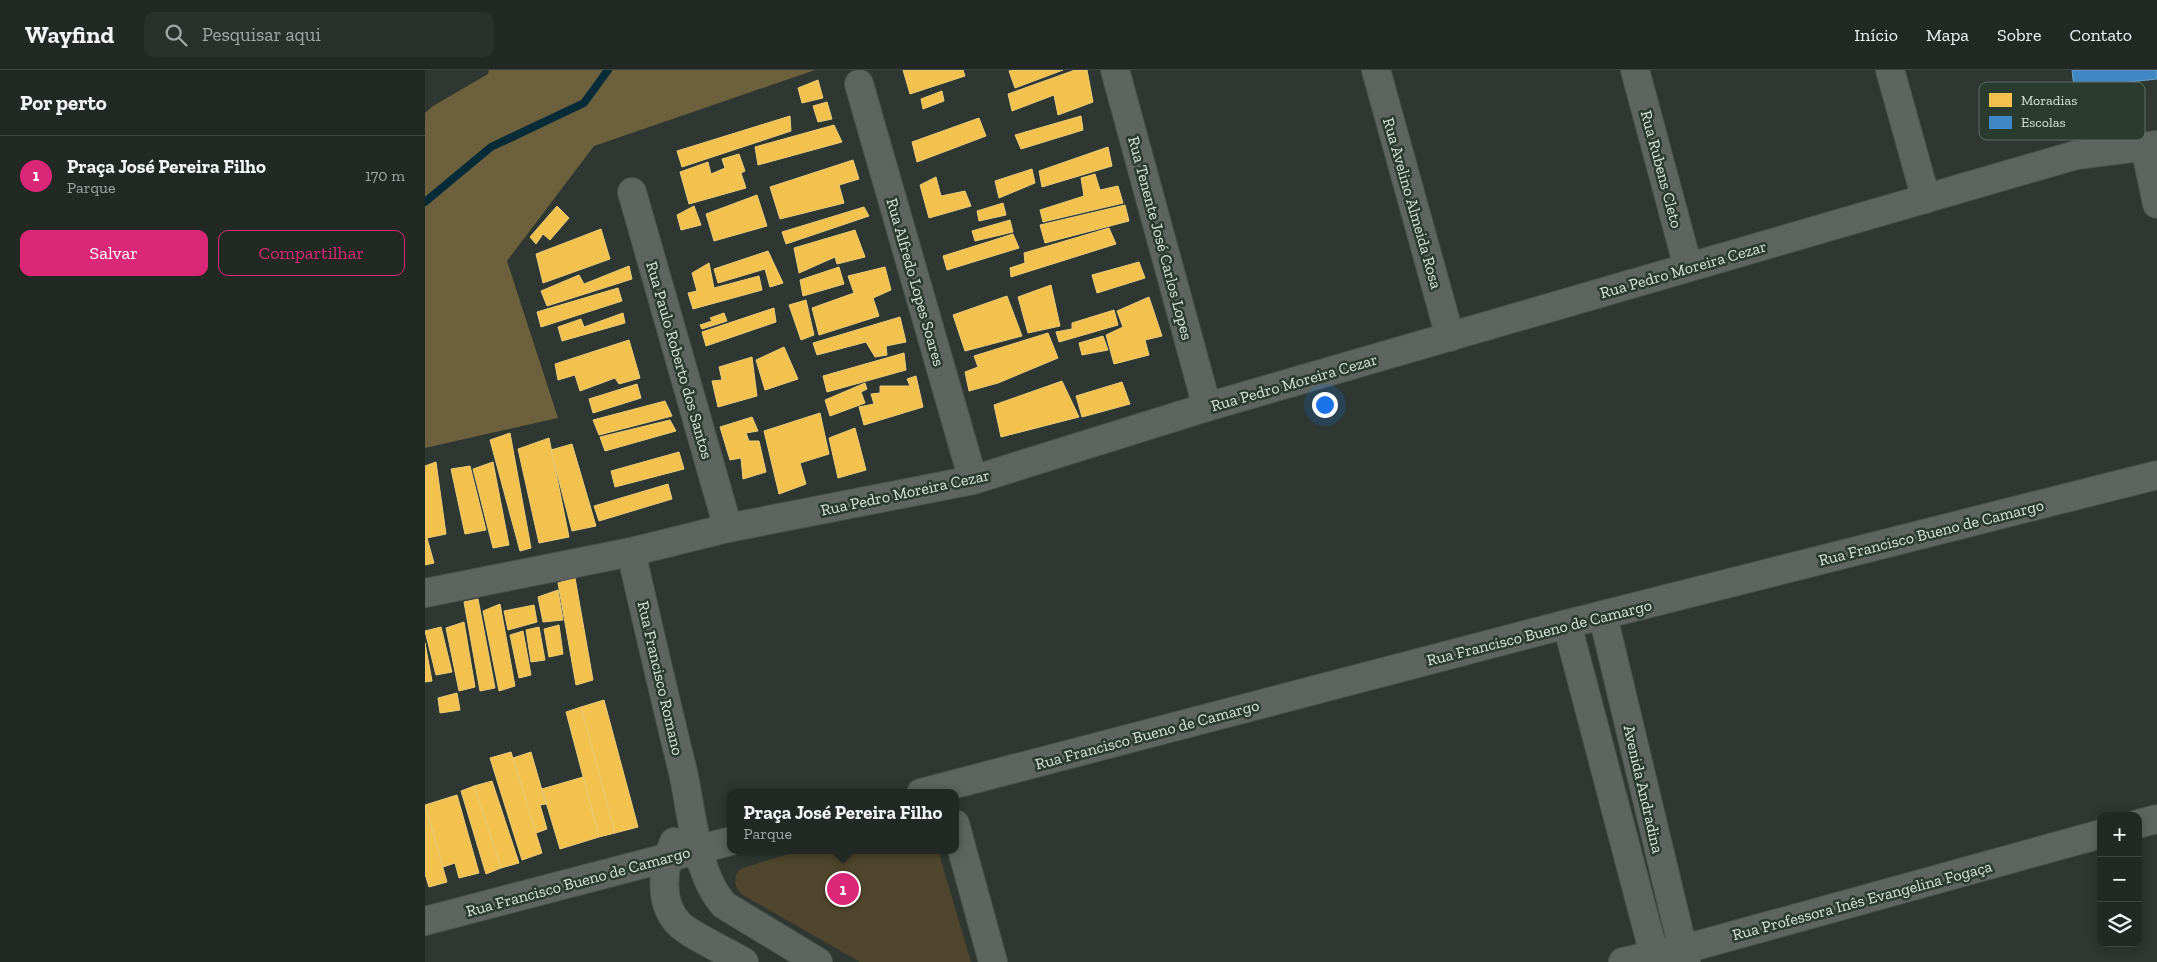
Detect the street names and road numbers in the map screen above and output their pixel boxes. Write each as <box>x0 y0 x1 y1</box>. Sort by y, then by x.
street label: Rua Rubens Cleto <box>1637 108 1686 230</box>
street label: Rua Avelino Almeida Rosa <box>1379 115 1446 291</box>
street label: Rua Tenente José Carlos Lopes <box>1124 134 1197 342</box>
street label: Rua Alfredo Lopes Soares <box>882 196 949 368</box>
street label: Rua Pedro Moreira Cezar <box>1598 237 1769 302</box>
street label: Rua Paulo Roberto dos Santos <box>642 259 717 461</box>
street label: Rua Pedro Moreira Cezar <box>1209 350 1380 415</box>
street label: Rua Pedro Moreira Cezar <box>819 465 992 520</box>
street label: Rua Francisco Bueno de Camargo <box>1817 495 2046 570</box>
street label: Rua Francisco Bueno de Camargo <box>1425 595 1654 670</box>
street label: Rua Francisco Romano <box>634 599 688 757</box>
street label: Rua Francisco Bueno de Camargo <box>1033 695 1261 774</box>
street label: Avenida Andradina <box>1619 723 1668 855</box>
street label: Rua Francisco Bueno de Camargo <box>464 842 692 921</box>
street label: Rua Professora Inês Evangelina Fogaça <box>1730 857 1994 944</box>

